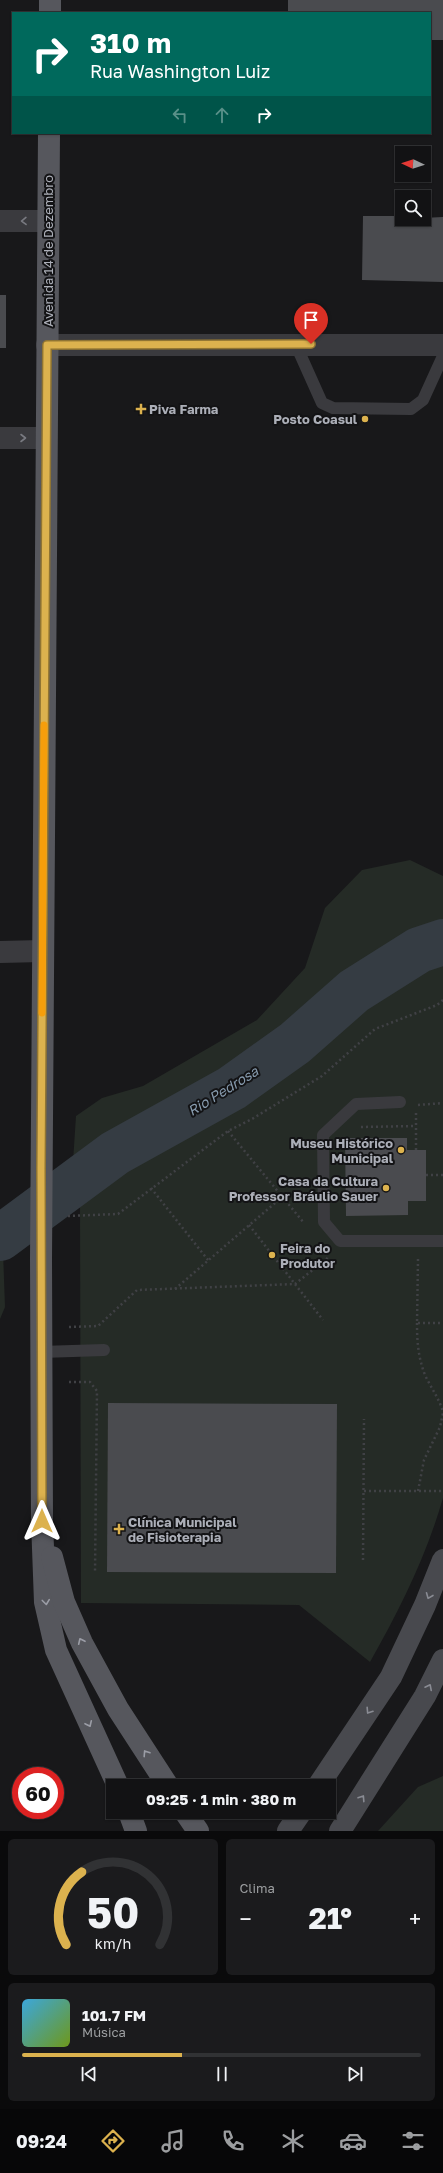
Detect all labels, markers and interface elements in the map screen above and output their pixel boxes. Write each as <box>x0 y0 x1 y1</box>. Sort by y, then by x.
text: 310 m <box>90 26 171 59</box>
icon: right <box>24 28 76 80</box>
text: Rua Washington Luiz <box>90 60 270 82</box>
icon: left <box>169 104 191 126</box>
icon: ahead <box>211 104 233 126</box>
icon: right <box>253 104 275 126</box>
north arrow <box>395 146 431 182</box>
map controls <box>395 146 431 226</box>
street label: Avenida 14 de Dezembro <box>40 175 56 327</box>
button: search <box>395 190 431 226</box>
one-way arrow <box>21 217 27 225</box>
pin <box>294 303 328 344</box>
icon: arrive <box>300 309 322 331</box>
place label: Piva Farma <box>149 401 219 417</box>
marker: Piva Farma <box>136 404 146 414</box>
place label: Posto Coasul <box>273 411 358 427</box>
marker: Posto Coasul <box>360 414 370 424</box>
one-way arrow <box>20 434 26 442</box>
water label: Rio Pedrosa <box>184 1062 262 1119</box>
place label: Museu Histórico Municipal <box>290 1135 394 1166</box>
marker: Museu Histórico Municipal <box>396 1145 406 1155</box>
place label: Casa da Cultura Professor Bráulio Sauer <box>229 1173 378 1204</box>
marker: Casa da Cultura Professor Bráulio Sauer <box>381 1183 391 1193</box>
place label: Feira do Produtor <box>280 1240 335 1271</box>
marker: Feira do Produtor <box>267 1250 277 1260</box>
position arrow <box>21 1500 63 1542</box>
place label: Clínica Municipal de Fisioterapia <box>128 1514 237 1545</box>
marker: Clínica Municipal de Fisioterapia <box>113 1523 125 1535</box>
one-way arrow <box>425 1592 433 1599</box>
one-way arrow <box>41 1599 50 1605</box>
one-way arrow <box>78 1638 86 1645</box>
one-way arrow <box>424 1684 432 1692</box>
one-way arrow <box>366 1707 373 1714</box>
one-way arrow <box>84 1719 92 1727</box>
one-way arrow <box>144 1750 151 1757</box>
speed limit sign: 60 <box>12 1767 64 1819</box>
text: 09:25 · 1 min · 380 m <box>146 1790 296 1808</box>
one-way arrow <box>357 1795 364 1802</box>
text: Clima <box>240 1880 275 1896</box>
text: 50 <box>87 1887 139 1937</box>
text: 21° <box>309 1900 352 1936</box>
text: − <box>240 1905 252 1932</box>
text: + <box>409 1905 421 1932</box>
text: km/h <box>95 1935 131 1952</box>
text: 101.7 FM <box>82 2006 146 2024</box>
text: Música <box>82 2024 126 2040</box>
icon: previous <box>78 2063 100 2085</box>
icon: pause <box>211 2063 233 2085</box>
icon: next <box>344 2063 366 2085</box>
icon: directions <box>99 2127 127 2155</box>
icon: music <box>159 2127 187 2155</box>
icon: phone <box>219 2127 247 2155</box>
icon: climate <box>279 2127 307 2155</box>
icon: car <box>339 2127 367 2155</box>
icon: filters <box>399 2127 427 2155</box>
text: 09:24 <box>16 2130 67 2152</box>

